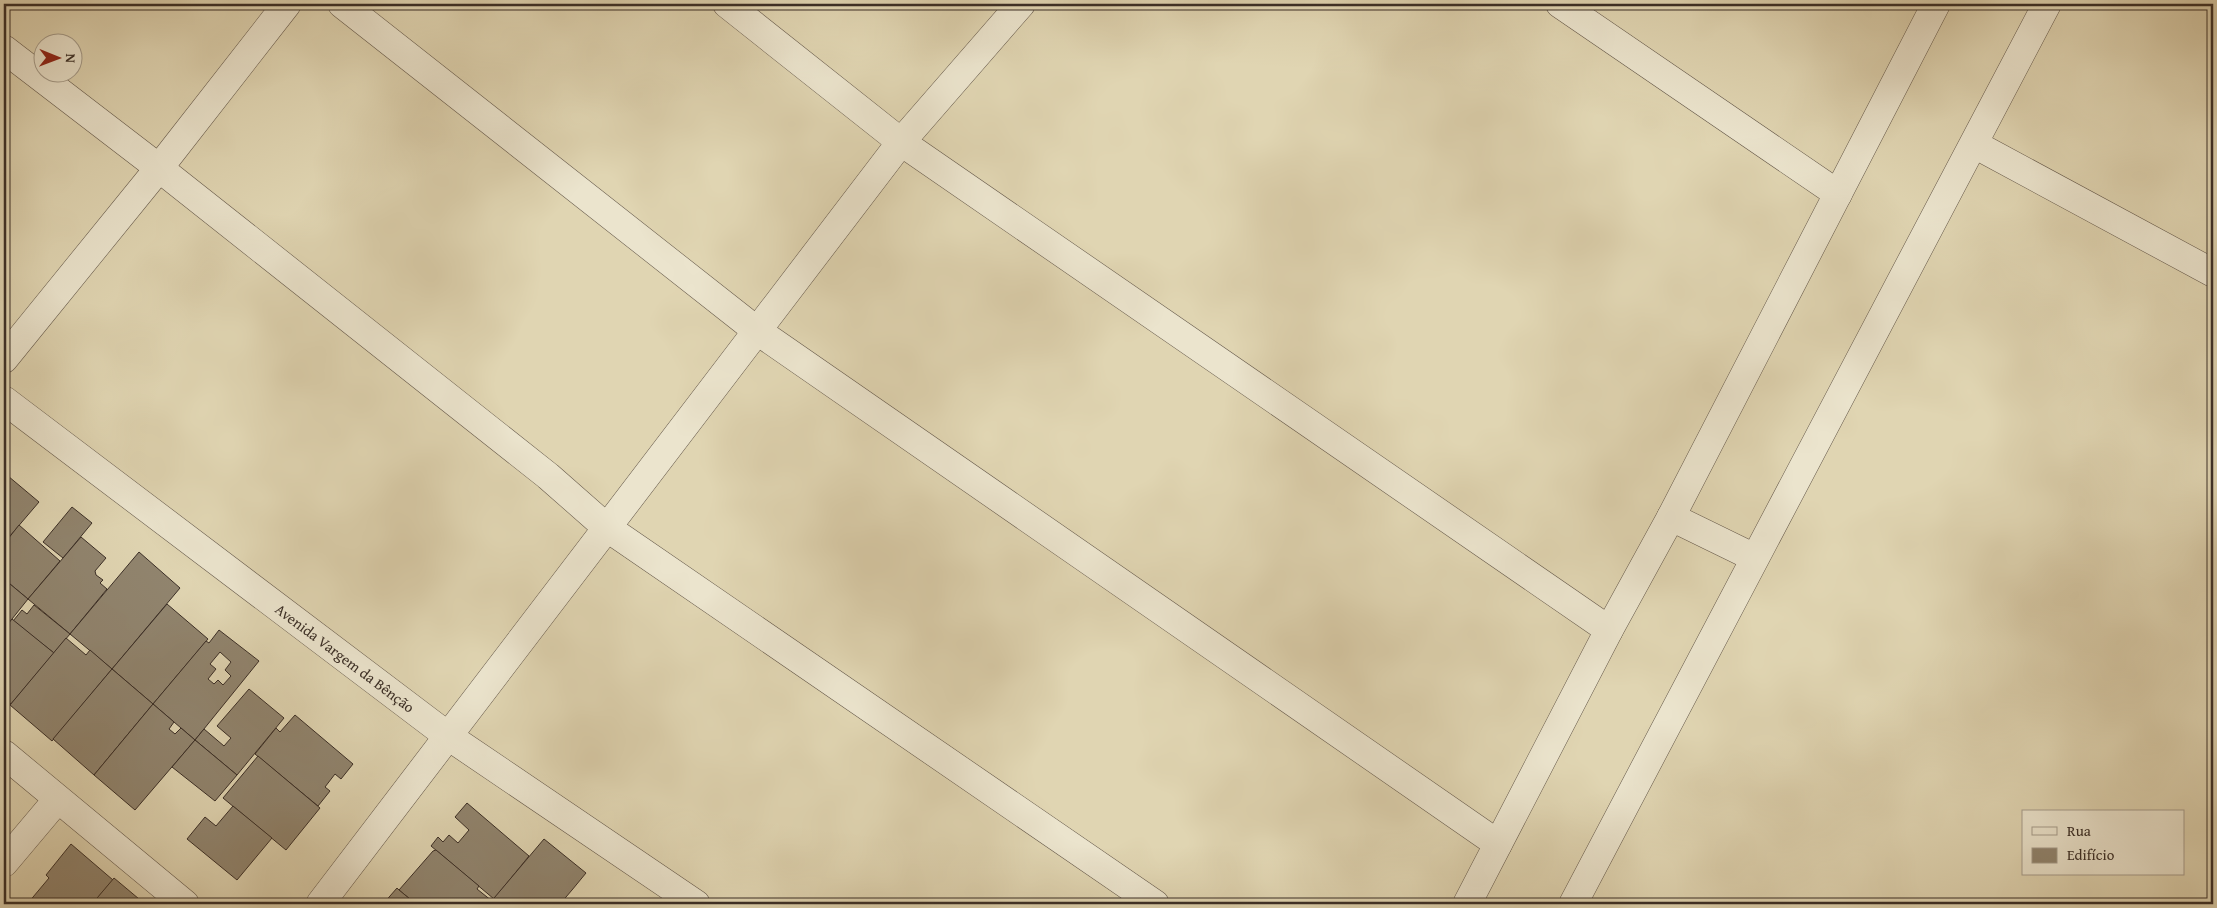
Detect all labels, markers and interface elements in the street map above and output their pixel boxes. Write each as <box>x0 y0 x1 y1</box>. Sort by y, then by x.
north arrow <box>32 32 82 82</box>
text: N <box>61 53 81 64</box>
street label: Avenida Vargem da Bênção <box>271 599 419 718</box>
legend <box>2022 810 2184 876</box>
text: Rua <box>2067 820 2091 841</box>
text: Edifício <box>2067 844 2115 865</box>

